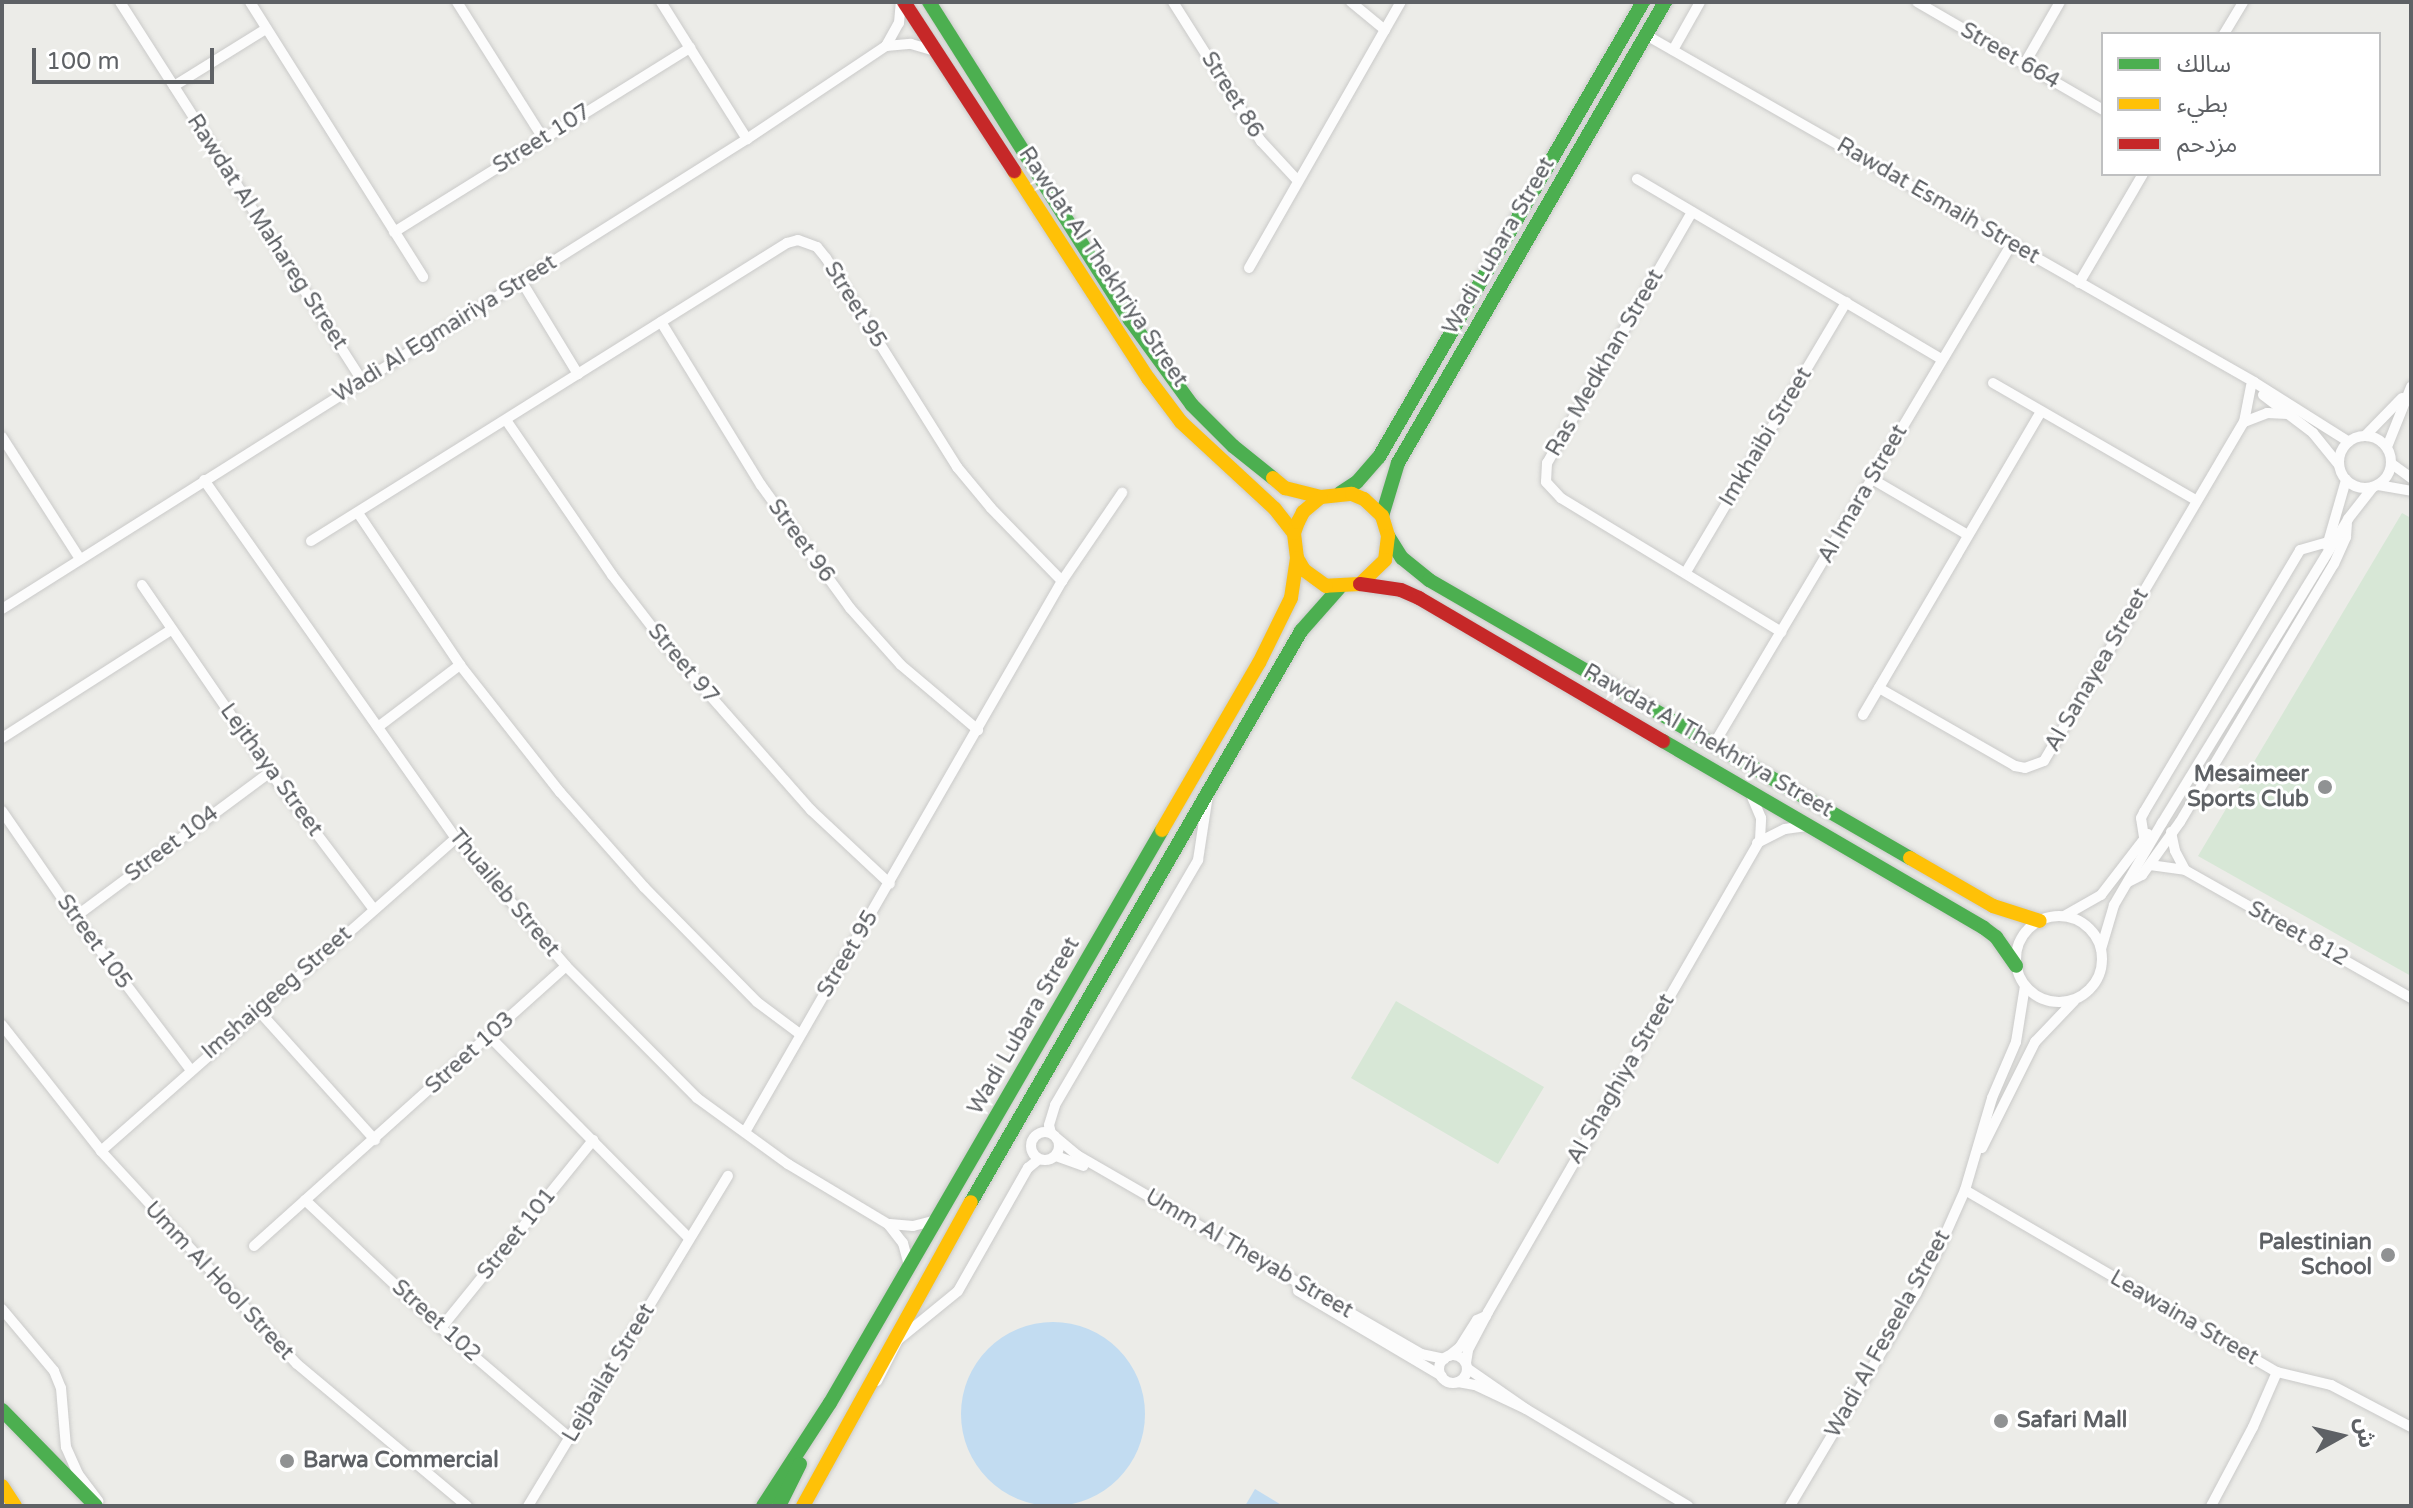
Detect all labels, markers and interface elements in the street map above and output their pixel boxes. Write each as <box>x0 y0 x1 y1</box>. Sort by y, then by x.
street label: Street 664 <box>1956 17 2064 95</box>
scale bar <box>36 32 218 82</box>
legend <box>2101 32 2381 176</box>
text: 100 m <box>46 47 120 76</box>
street label: Street 86 <box>1195 47 1269 143</box>
text: سالك <box>2177 50 2231 79</box>
text: بطيء <box>2177 90 2228 119</box>
street label: Street 107 <box>488 99 596 179</box>
street label: Rawdat Al Mahareg Street <box>181 109 353 355</box>
text: مزدحم <box>2177 130 2237 159</box>
street label: Rawdat Esmaih Street <box>1832 132 2044 270</box>
street label: Rawdat Al Thekhriya Street <box>1013 142 1193 392</box>
street label: Wadi Lubara Street <box>1437 153 1561 339</box>
street label: Wadi Al Egmairiya Street <box>328 249 562 409</box>
street label: Street 95 <box>818 257 892 353</box>
street label: Ras Medkhan Street <box>1541 265 1669 461</box>
street label: Imkhaibi Street <box>1714 363 1818 511</box>
street label: Al Imara Street <box>1813 420 1913 568</box>
street label: Street 96 <box>762 494 840 588</box>
street label: Al Sanayea Street <box>2040 584 2154 756</box>
street label: Street 97 <box>642 619 724 709</box>
street label: Rawdat Al Thekhriya Street <box>1579 659 1837 823</box>
street label: Lejthaya Street <box>214 699 328 841</box>
place label: Mesaimeer Sports Club <box>2187 761 2309 812</box>
marker: Mesaimeer Sports Club <box>2316 778 2334 796</box>
street label: Street 104 <box>120 800 224 888</box>
street label: Thuaileb Street <box>443 824 565 962</box>
street label: Street 105 <box>51 890 137 994</box>
street label: Street 812 <box>2243 896 2353 972</box>
street label: Street 95 <box>812 906 884 1002</box>
street label: Imshaigeeg Street <box>197 921 357 1065</box>
street label: Wadi Lubara Street <box>962 933 1086 1119</box>
street label: Al Shaghiya Street <box>1562 989 1680 1169</box>
street label: Street 103 <box>420 1006 520 1100</box>
street label: Street 101 <box>472 1183 562 1285</box>
street label: Umm Al Theyab Street <box>1140 1184 1358 1324</box>
street label: Umm Al Hool Street <box>139 1196 299 1366</box>
street label: Wadi Al Feseela Street <box>1820 1226 1956 1442</box>
place label: Palestinian School <box>2259 1229 2372 1280</box>
marker: Palestinian School <box>2379 1246 2397 1264</box>
street label: Leawaina Street <box>2105 1265 2263 1371</box>
street label: Street 102 <box>386 1274 486 1368</box>
street label: Lejbailat Street <box>557 1299 661 1447</box>
north arrow <box>2301 1396 2381 1476</box>
place label: Safari Mall <box>2017 1408 2127 1434</box>
marker: Safari Mall <box>1992 1412 2010 1430</box>
text: ش <box>2350 1416 2380 1449</box>
place label: Barwa Commercial <box>303 1448 499 1474</box>
marker: Barwa Commercial <box>278 1452 296 1470</box>

